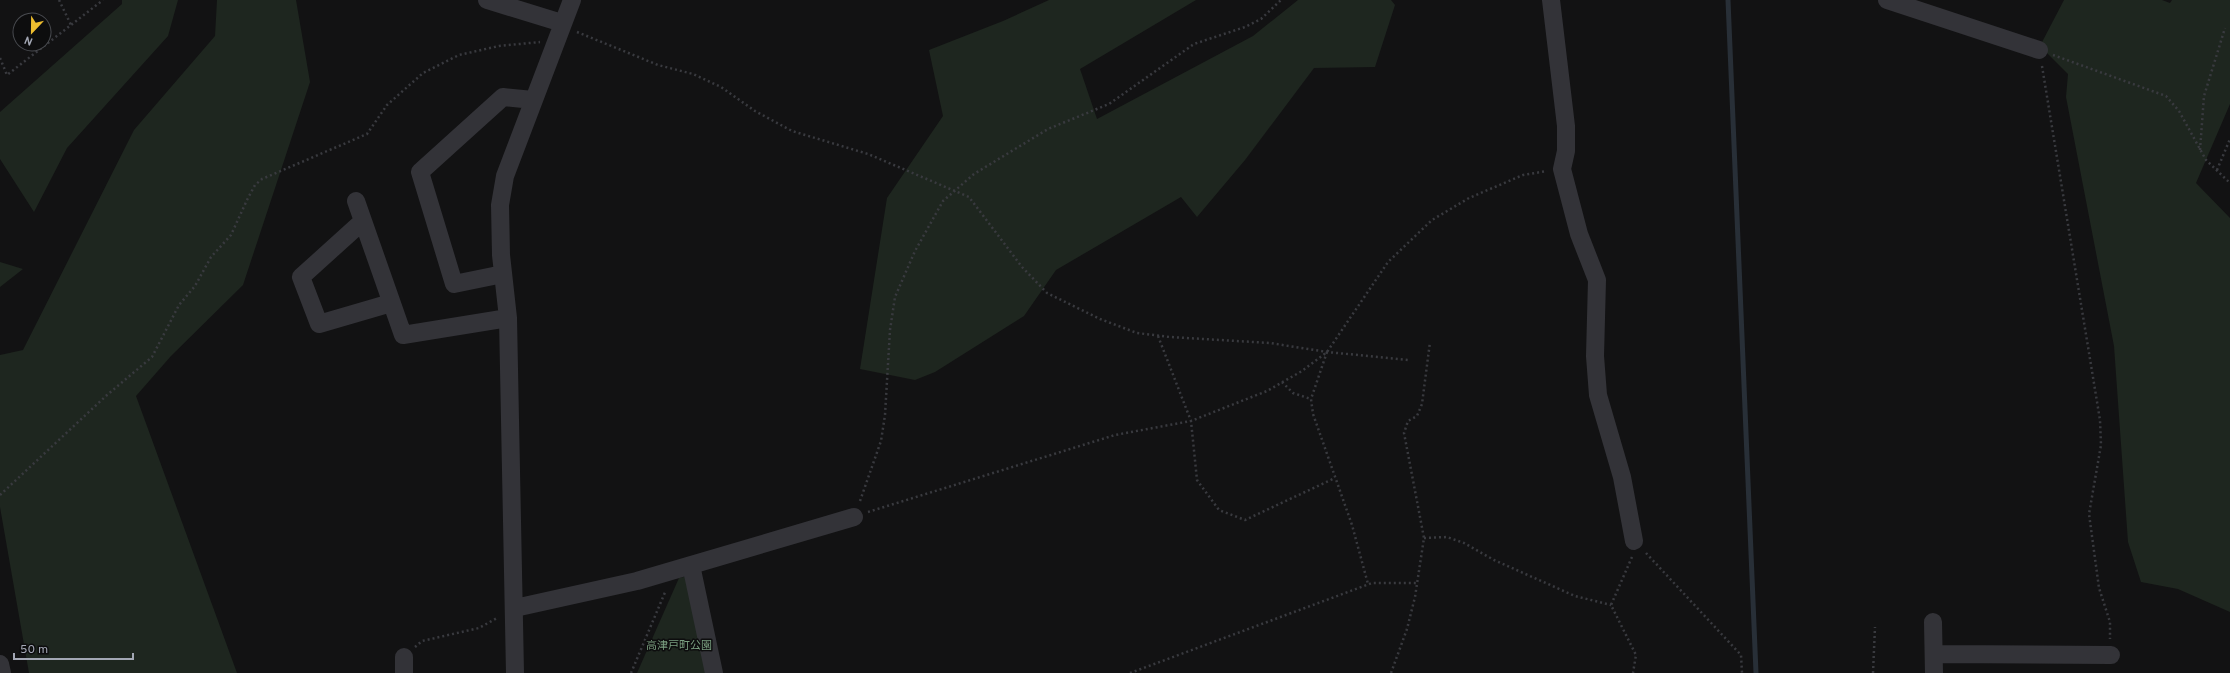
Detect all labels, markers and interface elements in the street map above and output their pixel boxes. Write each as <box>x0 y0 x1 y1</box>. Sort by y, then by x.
north arrow <box>12 12 52 52</box>
text: N <box>22 32 35 48</box>
scale bar <box>14 635 133 661</box>
park label: 高津戸町公園 <box>646 639 712 653</box>
text: 50 m <box>20 642 48 658</box>

